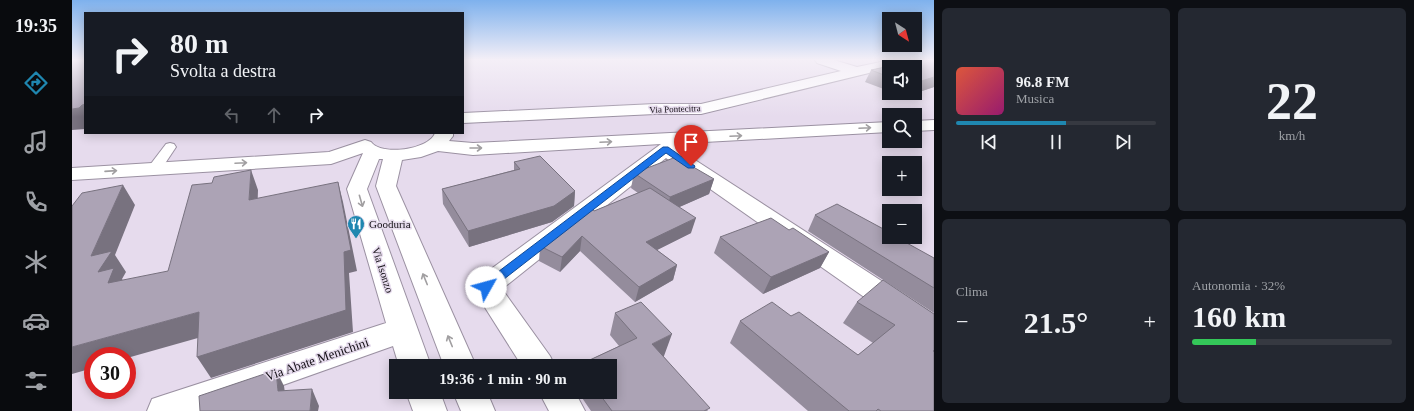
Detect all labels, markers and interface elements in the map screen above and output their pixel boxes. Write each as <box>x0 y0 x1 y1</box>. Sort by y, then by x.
north arrow <box>882 12 922 52</box>
map controls <box>882 12 922 244</box>
text: 19:35 <box>15 16 57 36</box>
icon: right <box>104 28 156 80</box>
text: 80 m <box>170 28 228 59</box>
button: sound <box>882 60 922 100</box>
text: Svolta a destra <box>170 61 276 81</box>
icon: directions <box>22 69 50 97</box>
text: 22 <box>1266 73 1318 130</box>
text: 96.8 FM <box>1016 74 1069 90</box>
text: Musica <box>1016 91 1054 106</box>
street label: Via Pontecitra <box>649 103 701 115</box>
icon: left <box>221 104 243 126</box>
icon: ahead <box>263 104 285 126</box>
icon: right <box>305 104 327 126</box>
button: search <box>882 108 922 148</box>
pin <box>674 125 708 166</box>
one-way arrow <box>858 125 871 132</box>
icon: music <box>22 128 50 156</box>
text: km/h <box>1279 128 1305 143</box>
icon: arrive <box>680 131 702 153</box>
icon: previous <box>978 131 1000 153</box>
icon: pause <box>1045 131 1067 153</box>
icon: next <box>1112 131 1134 153</box>
one-way arrow <box>729 132 742 139</box>
one-way arrow <box>599 139 612 146</box>
one-way arrow <box>469 144 482 152</box>
button: + <box>882 156 922 196</box>
one-way arrow <box>234 159 247 167</box>
one-way arrow <box>104 167 117 174</box>
icon: phone <box>22 188 50 216</box>
one-way arrow <box>358 194 365 207</box>
button: − <box>882 204 922 244</box>
restaurant icon: Gooduria <box>346 214 366 239</box>
place label: Gooduria <box>369 218 411 230</box>
street label: Via Isonzo <box>370 246 396 295</box>
icon: climate <box>22 248 50 276</box>
position arrow <box>465 266 507 308</box>
one-way arrow <box>420 274 428 286</box>
text: Autonomia · 32% <box>1192 278 1285 293</box>
text: Clima <box>956 284 988 299</box>
text: 160 km <box>1192 300 1286 333</box>
text: 21.5° <box>1024 306 1088 339</box>
icon: car <box>22 307 50 335</box>
text: − <box>956 309 968 334</box>
text: + <box>1144 309 1156 334</box>
street label: Via Abate Menichini <box>263 334 371 384</box>
one-way arrow <box>445 335 453 347</box>
speed limit sign: 30 <box>84 347 136 399</box>
icon: filters <box>22 367 50 395</box>
text: 19:36 · 1 min · 90 m <box>439 371 567 387</box>

